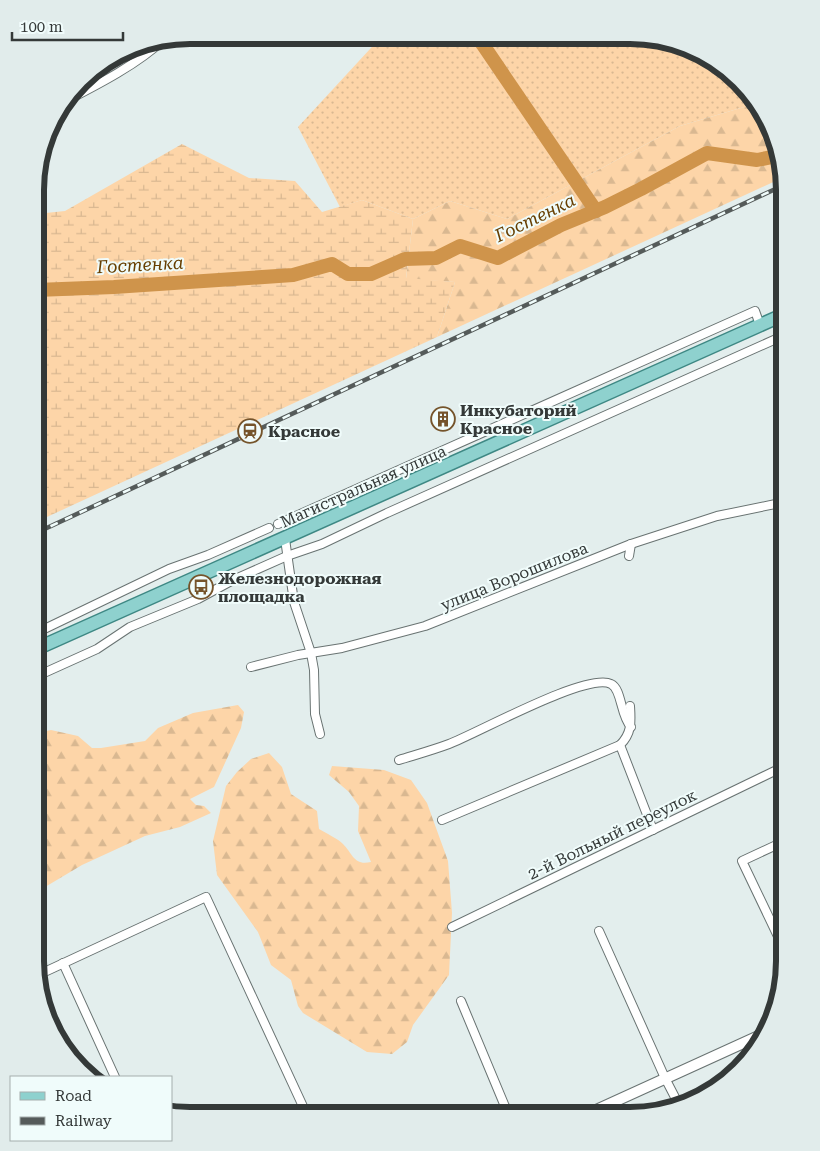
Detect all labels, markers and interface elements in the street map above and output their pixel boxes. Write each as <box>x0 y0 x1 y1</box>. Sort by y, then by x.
scale bar <box>12 10 124 42</box>
text: 100 m <box>20 18 63 36</box>
water label: Гостенка <box>490 189 579 246</box>
water label: Гостенка <box>95 252 184 277</box>
place label: Инкубаторий Красное <box>460 401 577 438</box>
building icon: Инкубаторий Красное <box>430 406 456 432</box>
station icon: Красное <box>237 418 263 444</box>
place label: Красное <box>268 422 340 441</box>
street label: Магистральная улица <box>277 441 449 532</box>
street label: улица Ворошилова <box>438 538 591 615</box>
place label: Железнодорожная площадка <box>218 569 382 606</box>
bus stop icon: Железнодорожная площадка <box>188 574 214 600</box>
street label: 2-й Вольный переулок <box>525 785 700 884</box>
legend <box>10 1076 172 1141</box>
text: Road <box>55 1087 92 1105</box>
text: Railway <box>55 1112 112 1130</box>

